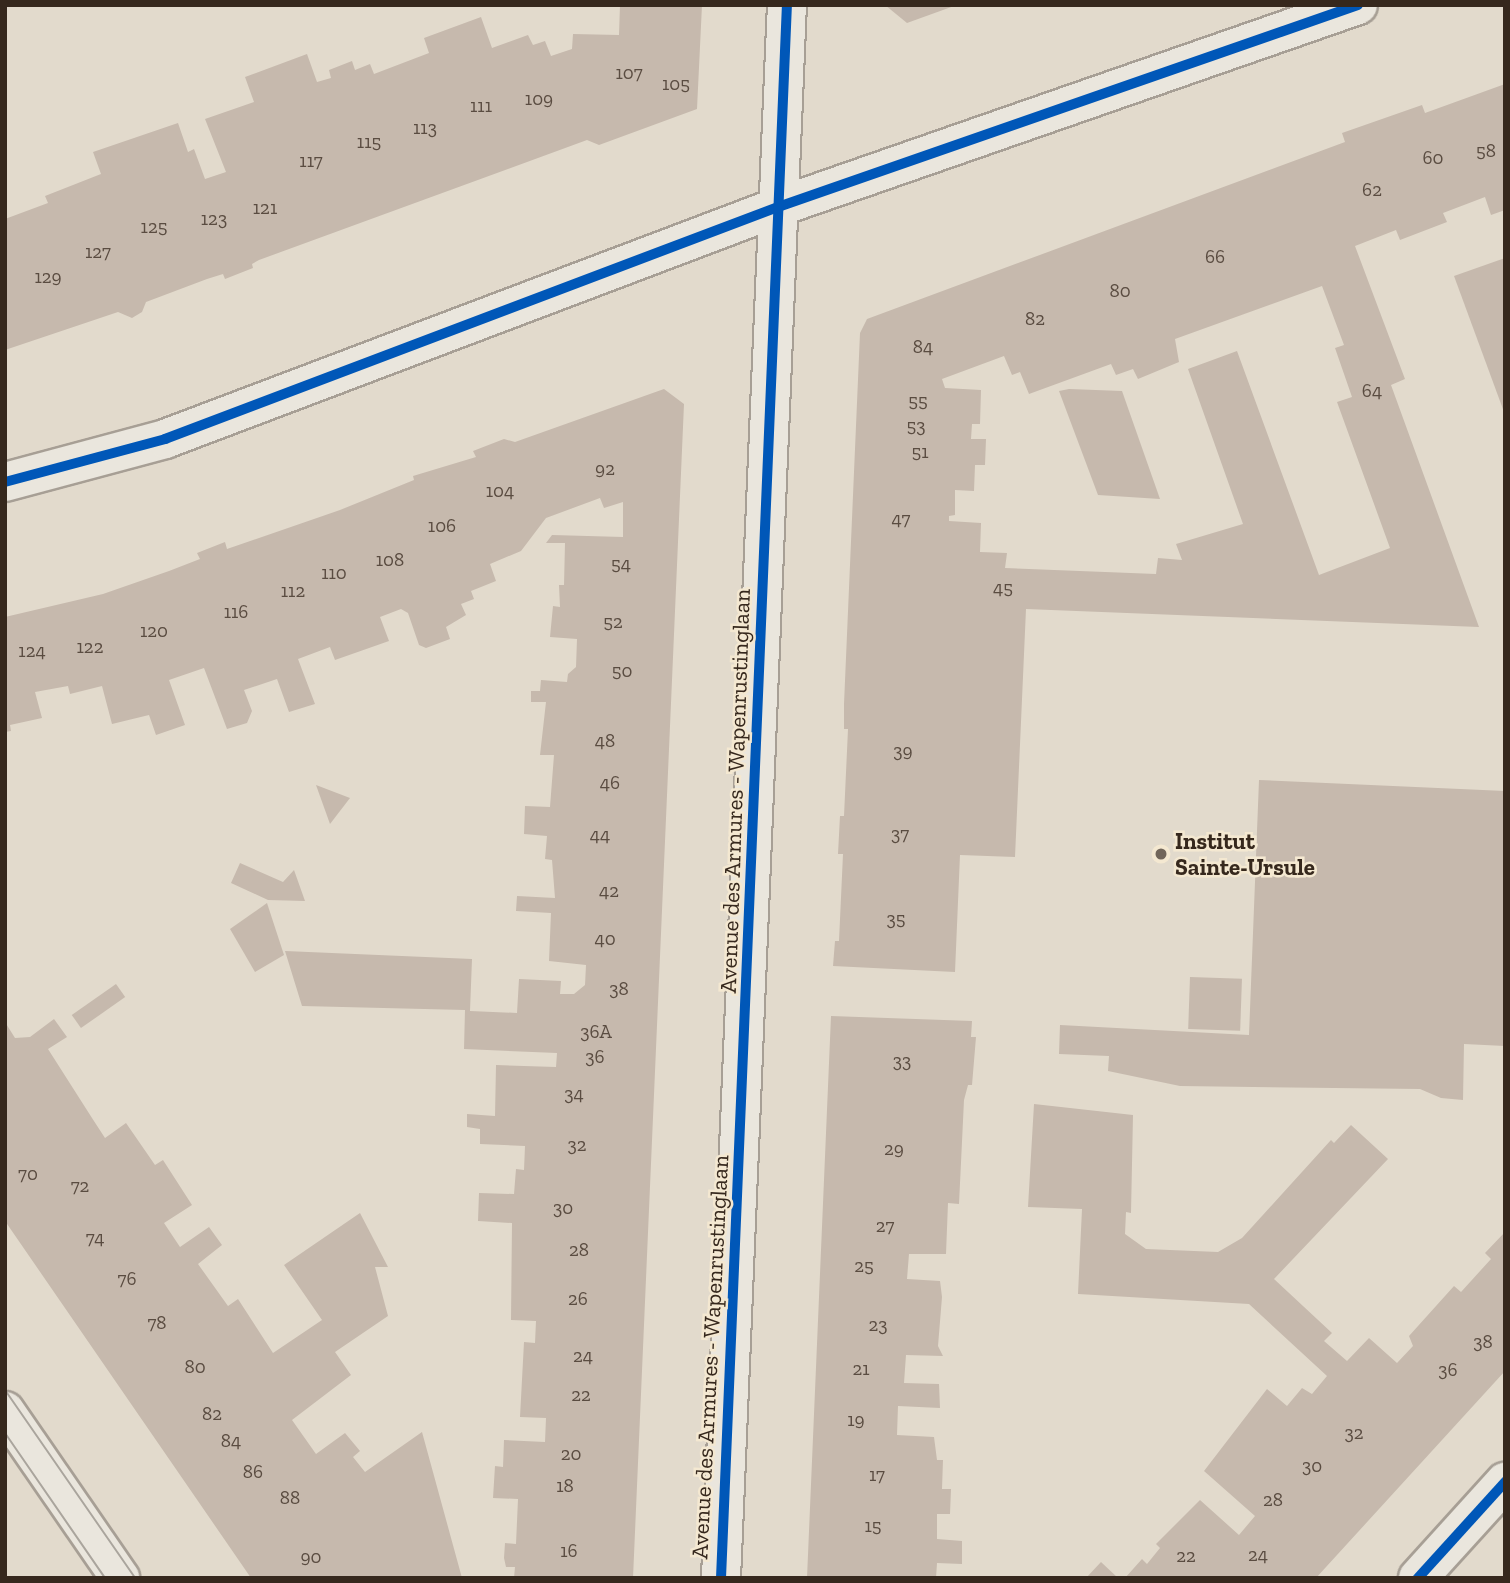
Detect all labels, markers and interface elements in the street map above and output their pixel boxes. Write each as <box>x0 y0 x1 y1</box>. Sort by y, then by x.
house number: 107 <box>615 62 643 84</box>
house number: 105 <box>662 73 690 95</box>
house number: 109 <box>525 88 553 110</box>
house number: 111 <box>470 95 492 117</box>
house number: 113 <box>413 117 437 139</box>
house number: 115 <box>357 131 381 153</box>
house number: 58 <box>1476 140 1496 162</box>
house number: 60 <box>1422 147 1444 169</box>
house number: 117 <box>299 150 323 172</box>
house number: 62 <box>1362 179 1382 201</box>
house number: 121 <box>253 197 277 219</box>
house number: 123 <box>201 208 227 230</box>
house number: 125 <box>141 216 167 238</box>
house number: 127 <box>85 241 111 263</box>
house number: 66 <box>1205 246 1225 268</box>
house number: 129 <box>34 266 62 288</box>
house number: 80 <box>1109 280 1131 302</box>
house number: 82 <box>1025 308 1045 330</box>
house number: 84 <box>913 336 933 358</box>
house number: 64 <box>1362 380 1382 402</box>
house number: 55 <box>908 390 928 412</box>
house number: 53 <box>906 415 926 437</box>
house number: 51 <box>911 441 929 463</box>
house number: 92 <box>595 458 615 480</box>
house number: 104 <box>486 480 514 502</box>
house number: 47 <box>892 508 910 530</box>
house number: 106 <box>428 515 456 537</box>
house number: 108 <box>376 549 404 571</box>
house number: 54 <box>611 553 631 575</box>
house number: 110 <box>321 562 347 584</box>
house number: 45 <box>993 577 1013 599</box>
house number: 112 <box>281 580 305 602</box>
street label: Avenue des Armures - Wapenrustinglaan <box>714 588 756 994</box>
house number: 116 <box>224 601 248 623</box>
house number: 52 <box>603 611 623 633</box>
house number: 120 <box>140 620 168 642</box>
house number: 122 <box>77 636 103 658</box>
house number: 124 <box>18 640 46 662</box>
house number: 50 <box>612 660 632 682</box>
house number: 48 <box>595 730 615 752</box>
house number: 39 <box>893 740 913 762</box>
house number: 46 <box>600 772 620 794</box>
house number: 37 <box>891 823 909 845</box>
house number: 44 <box>590 824 610 846</box>
place label: Institut Sainte-Ursule <box>1175 827 1315 881</box>
marker: Institut Sainte-Ursule <box>1153 846 1169 862</box>
house number: 42 <box>599 880 619 902</box>
house number: 35 <box>886 908 906 930</box>
house number: 40 <box>594 928 616 950</box>
house number: 38 <box>609 978 629 1000</box>
house number: 36A <box>580 1021 612 1043</box>
house number: 36 <box>585 1046 605 1068</box>
house number: 33 <box>893 1050 911 1072</box>
house number: 34 <box>564 1083 584 1105</box>
house number: 32 <box>567 1134 587 1156</box>
house number: 29 <box>884 1138 904 1160</box>
street label: Avenue des Armures - Wapenrustinglaan <box>686 1153 734 1561</box>
house number: 70 <box>18 1163 38 1185</box>
house number: 72 <box>71 1175 89 1197</box>
house number: 30 <box>553 1197 573 1219</box>
house number: 27 <box>876 1215 894 1237</box>
house number: 74 <box>86 1227 104 1249</box>
house number: 28 <box>569 1239 589 1261</box>
house number: 25 <box>854 1255 874 1277</box>
house number: 76 <box>117 1268 137 1290</box>
house number: 26 <box>568 1288 588 1310</box>
house number: 78 <box>147 1312 167 1334</box>
house number: 23 <box>868 1314 888 1336</box>
house number: 38 <box>1473 1331 1493 1353</box>
house number: 24 <box>573 1345 593 1367</box>
house number: 80 <box>184 1356 206 1378</box>
house number: 21 <box>852 1358 870 1380</box>
house number: 36 <box>1438 1359 1458 1381</box>
house number: 22 <box>571 1384 591 1406</box>
house number: 82 <box>202 1403 222 1425</box>
house number: 19 <box>847 1409 865 1431</box>
house number: 32 <box>1344 1422 1364 1444</box>
house number: 84 <box>221 1430 241 1452</box>
house number: 20 <box>561 1443 581 1465</box>
house number: 30 <box>1302 1455 1322 1477</box>
house number: 86 <box>243 1461 263 1483</box>
house number: 17 <box>869 1464 885 1486</box>
house number: 18 <box>556 1475 574 1497</box>
house number: 88 <box>280 1487 300 1509</box>
house number: 28 <box>1263 1489 1283 1511</box>
house number: 15 <box>864 1515 882 1537</box>
house number: 16 <box>560 1540 578 1562</box>
house number: 24 <box>1248 1544 1268 1566</box>
house number: 22 <box>1176 1545 1196 1567</box>
house number: 90 <box>300 1546 322 1568</box>

